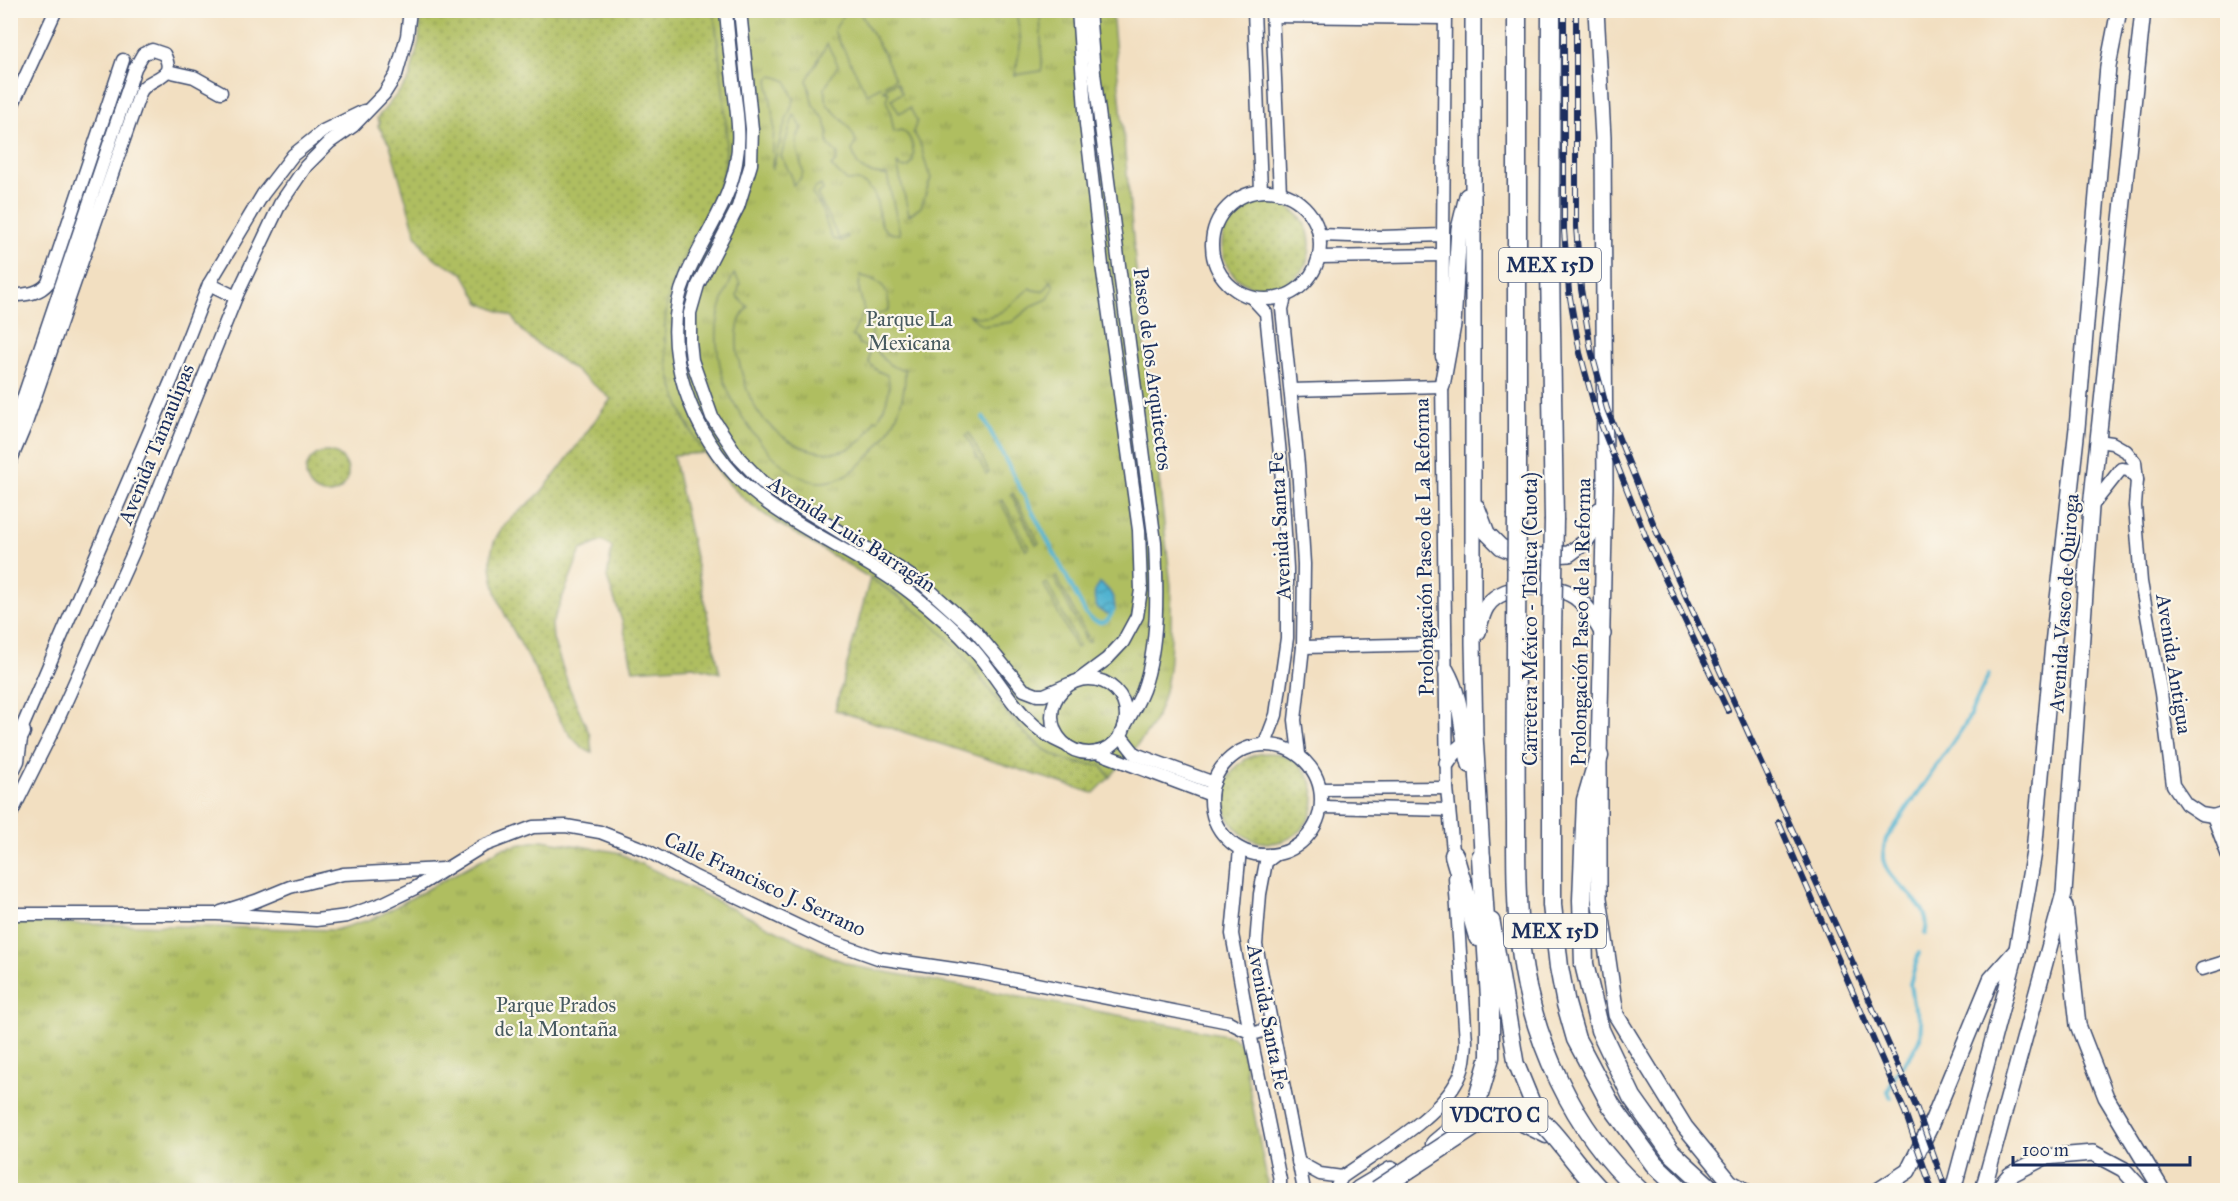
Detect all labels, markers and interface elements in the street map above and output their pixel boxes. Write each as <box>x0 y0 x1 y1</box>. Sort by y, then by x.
road number: MEX 15D <box>1499 248 1601 282</box>
street label: Paseo de los Arquitectos <box>1128 266 1178 472</box>
park label: Parque La Mexicana <box>865 306 953 356</box>
street label: Avenida Tamaulipas <box>112 360 200 529</box>
street label: Prolongación Paseo de La Reforma <box>1408 398 1440 696</box>
street label: Avenida Santa Fe <box>1263 451 1297 602</box>
street label: Avenida Luis Barragán <box>762 469 941 598</box>
street label: Carretera México - Toluca (Cuota) <box>1517 472 1543 766</box>
street label: Prolongación Paseo de la Reforma <box>1565 478 1597 766</box>
street label: Avenida Vasco de Quiroga <box>2043 493 2085 714</box>
street label: Avenida Antigua <box>2150 591 2198 736</box>
street label: Calle Francisco J. Serrano <box>660 826 870 942</box>
road number: MEX 15D <box>1504 914 1606 948</box>
street label: Avenida Santa Fe <box>1241 941 1295 1092</box>
park label: Parque Prados de la Montaña <box>495 992 618 1042</box>
road number: VDCTO C <box>1442 1098 1547 1132</box>
scale bar <box>2013 1129 2190 1167</box>
text: 100 m <box>2022 1139 2069 1161</box>

